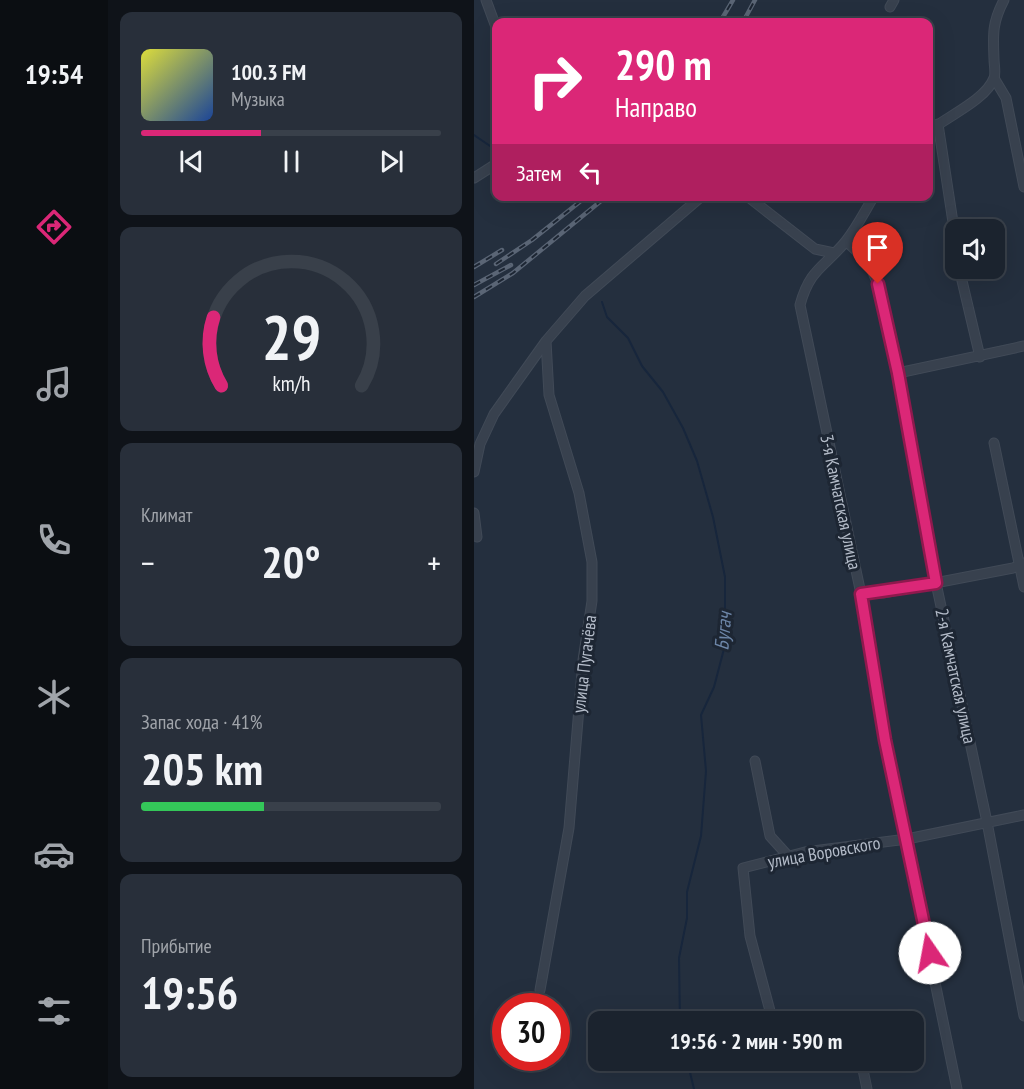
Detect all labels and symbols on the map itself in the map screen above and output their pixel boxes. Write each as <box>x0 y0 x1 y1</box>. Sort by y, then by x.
pin <box>852 222 903 284</box>
street label: 3-я Камчатская улица <box>815 432 867 572</box>
street label: 2-я Камчатская улица <box>930 606 982 746</box>
water label: Бугач <box>708 609 738 651</box>
street label: улица Пугачёва <box>567 614 601 714</box>
street label: улица Воровского <box>766 831 882 873</box>
position arrow <box>898 921 962 985</box>
speed limit sign: 30 <box>492 993 570 1071</box>

